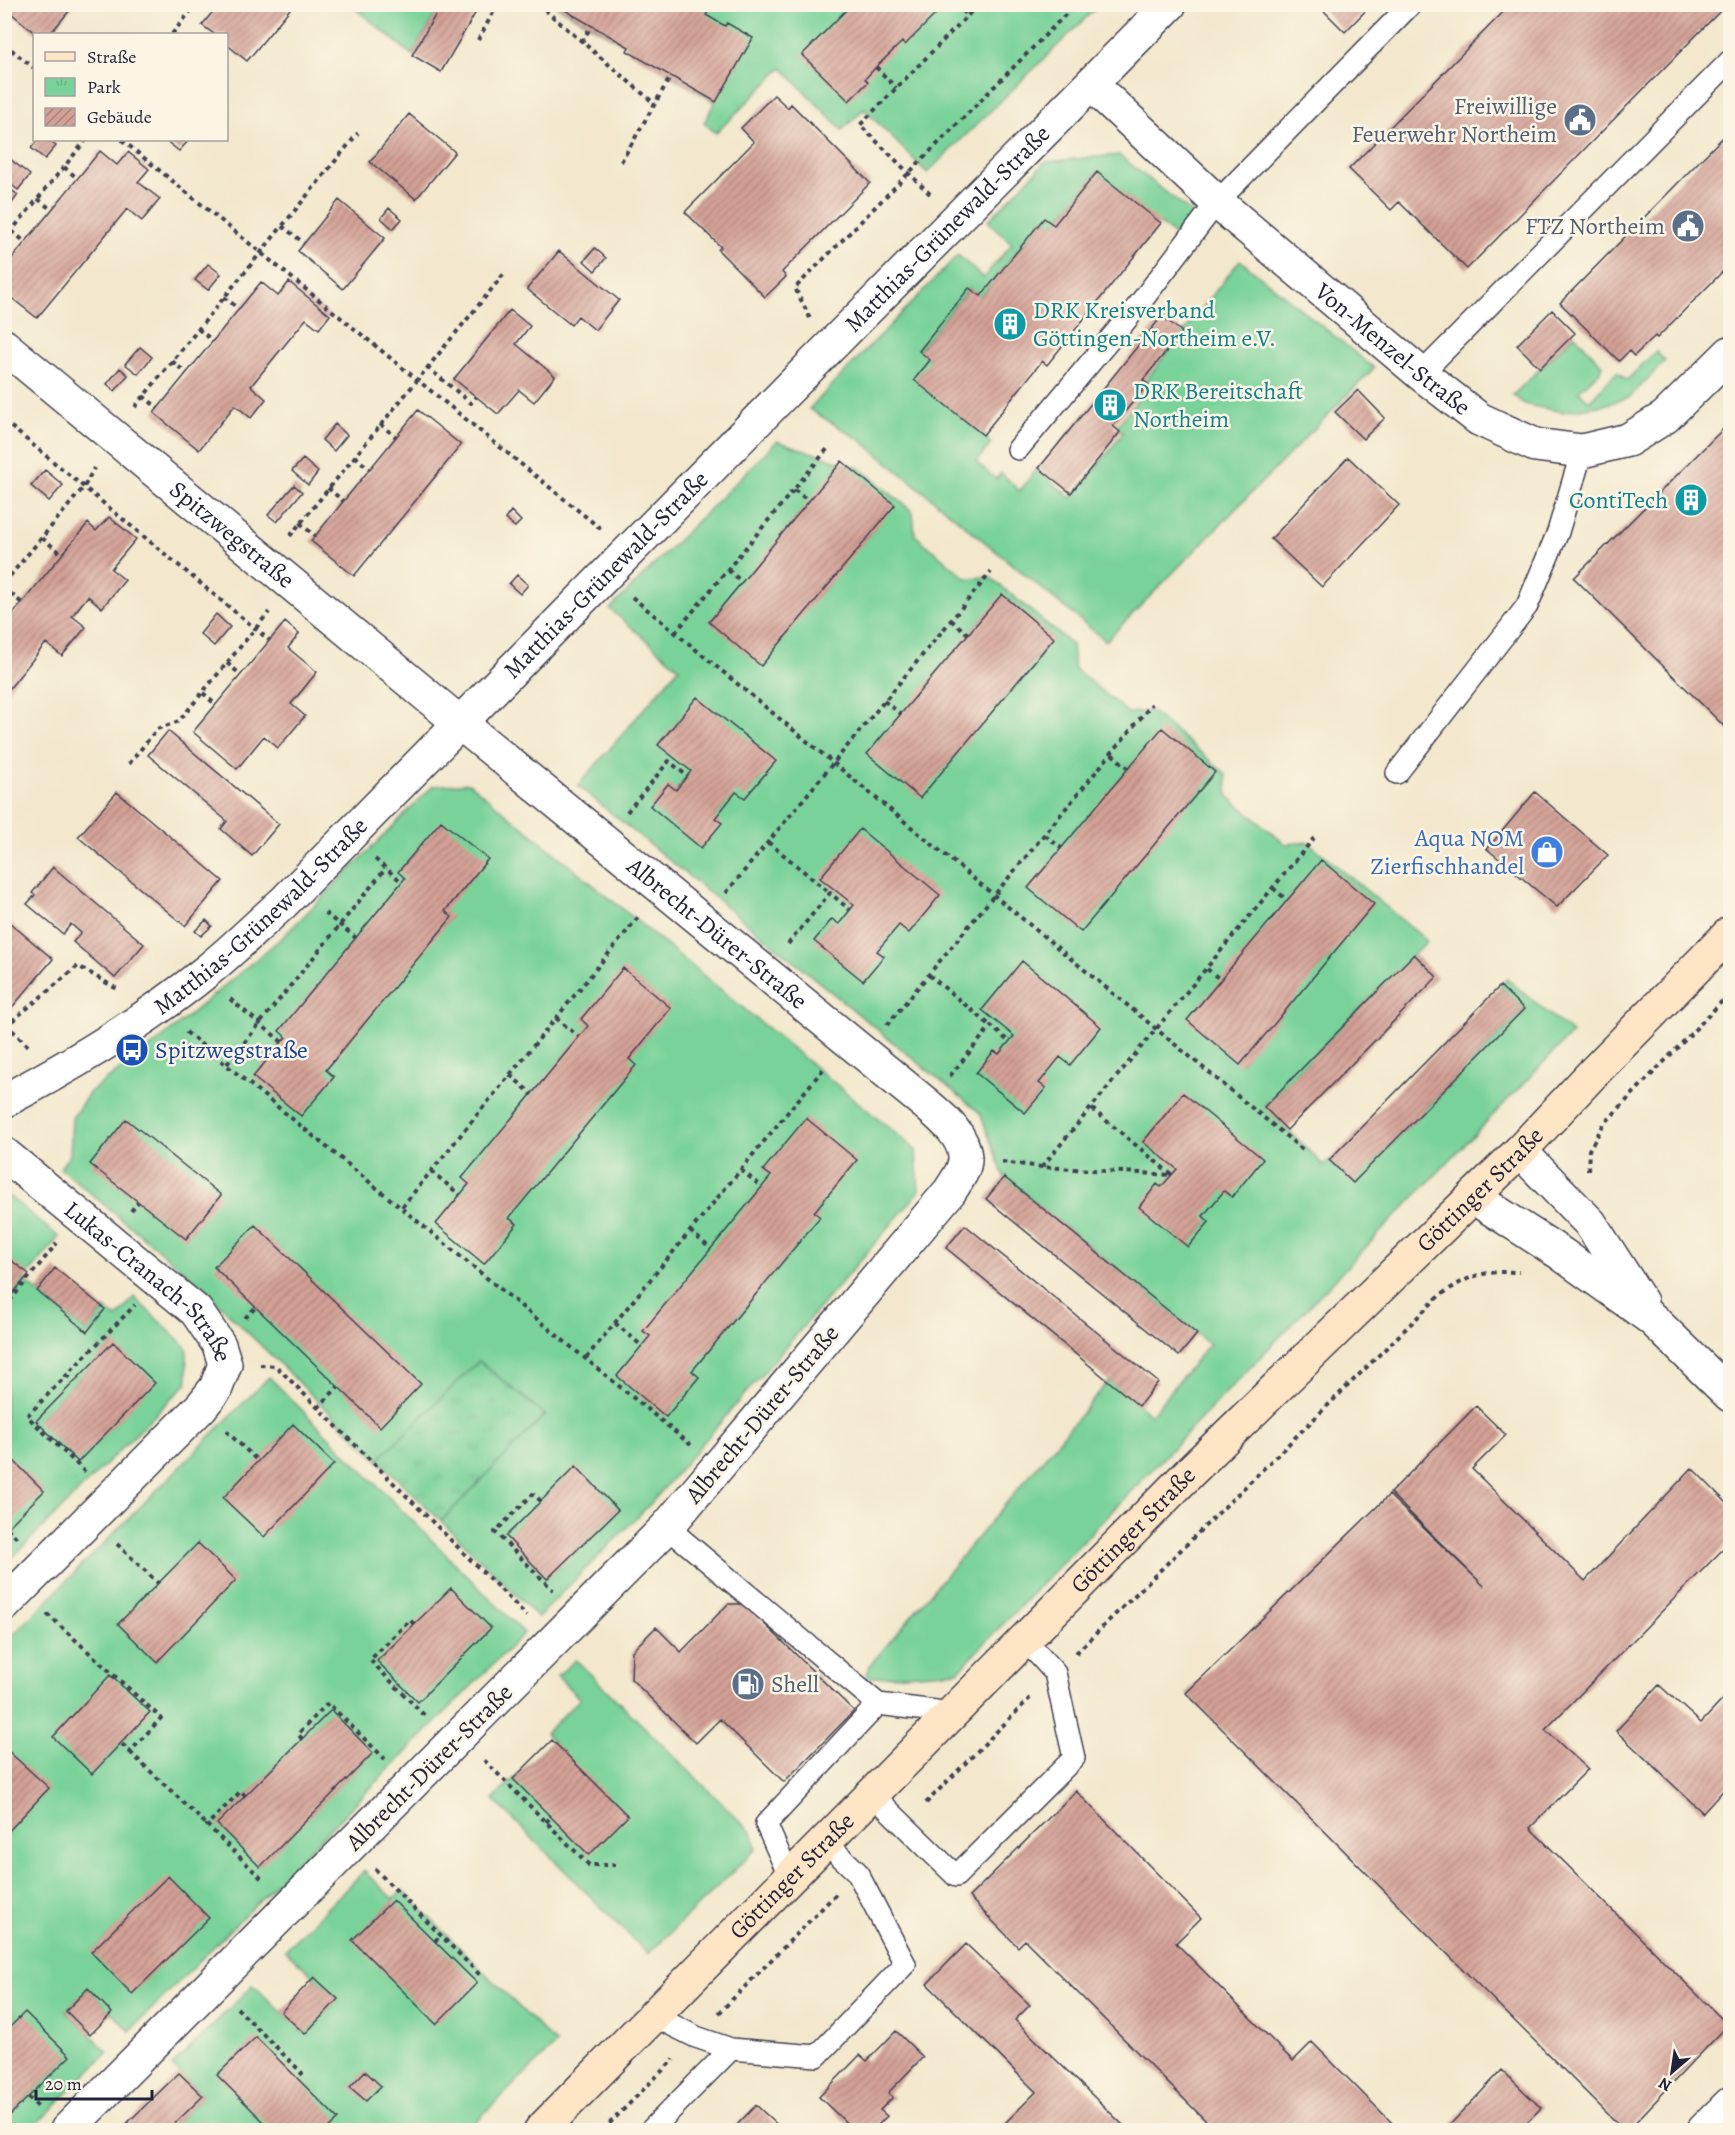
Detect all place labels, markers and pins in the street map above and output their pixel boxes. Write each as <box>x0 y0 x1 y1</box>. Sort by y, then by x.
place label: Freiwillige Feuerwehr Northeim <box>1352 90 1557 150</box>
public building icon: Freiwillige Feuerwehr Northeim <box>1562 102 1598 138</box>
public building icon: FTZ Northeim <box>1670 208 1706 244</box>
place label: FTZ Northeim <box>1525 210 1665 242</box>
place label: DRK Kreisverband Göttingen-Northeim e.V. <box>1033 294 1276 354</box>
building icon: DRK Kreisverband Göttingen-Northeim e.V. <box>992 306 1028 342</box>
place label: DRK Bereitschaft Northeim <box>1133 375 1303 435</box>
building icon: DRK Bereitschaft Northeim <box>1092 387 1128 423</box>
building icon: ContiTech <box>1673 482 1709 518</box>
place label: ContiTech <box>1569 484 1668 516</box>
place label: Aqua NOM Zierfischhandel <box>1370 822 1524 882</box>
shop icon: Aqua NOM Zierfischhandel <box>1529 834 1565 870</box>
bus stop icon: Spitzwegstraße <box>114 1032 150 1068</box>
place label: Spitzwegstraße <box>155 1034 308 1066</box>
fuel station icon: Shell <box>730 1666 766 1702</box>
place label: Shell <box>771 1668 819 1700</box>

